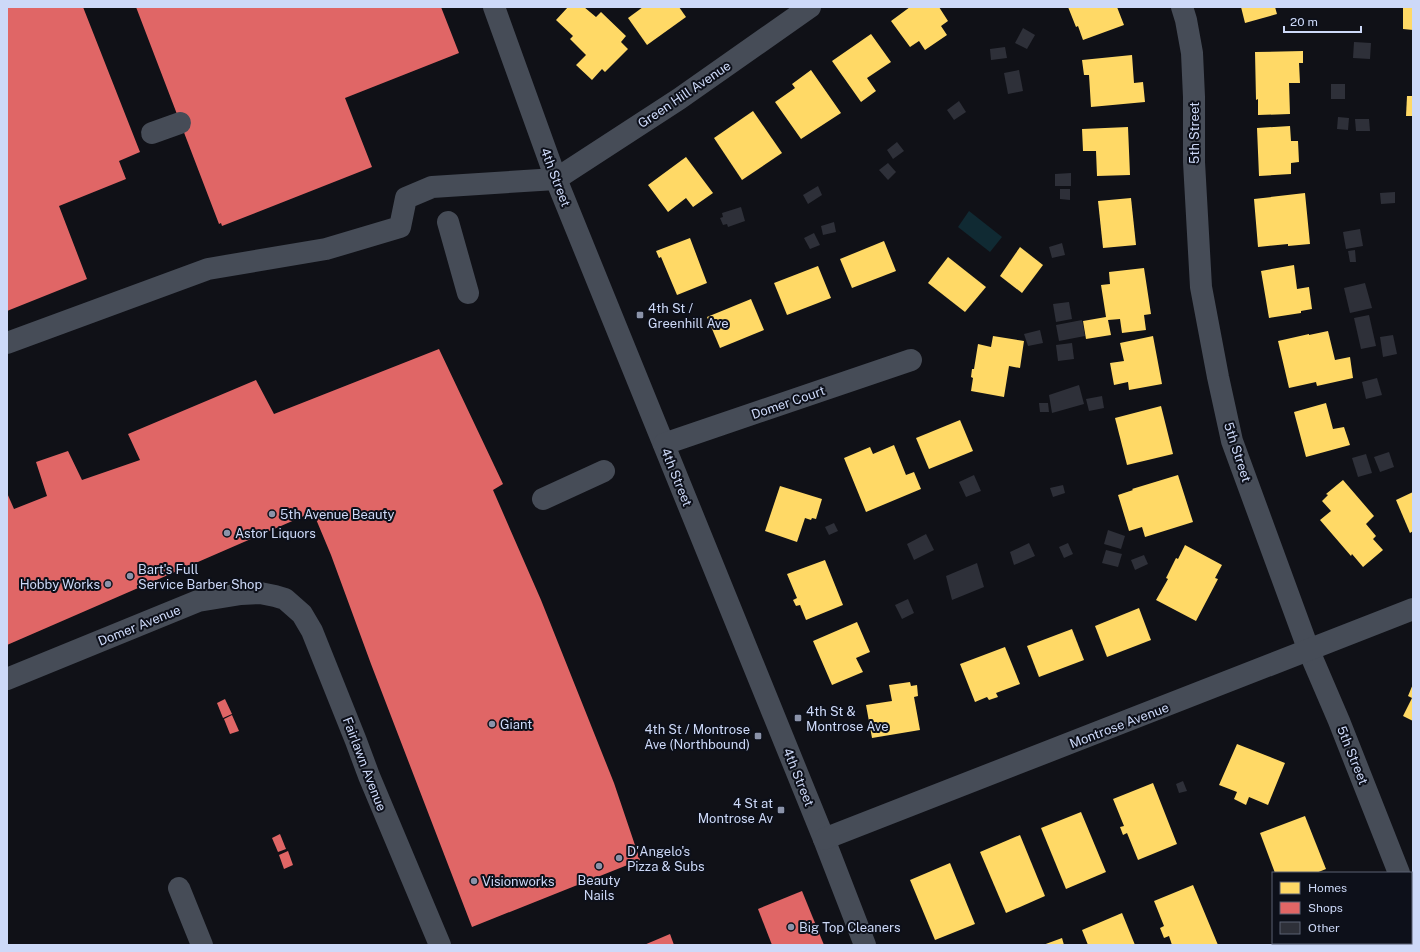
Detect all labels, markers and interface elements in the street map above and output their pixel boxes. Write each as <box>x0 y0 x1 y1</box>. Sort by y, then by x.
scale bar <box>1284 8 1361 34</box>
text: 20 m <box>1290 15 1318 29</box>
street label: Green Hill Avenue <box>635 58 734 131</box>
street label: 5th Street <box>1187 102 1202 164</box>
street label: 4th Street <box>537 146 574 209</box>
place label: 4th St / Greenhill Ave <box>648 301 729 331</box>
marker: 4th St / Greenhill Ave <box>635 310 645 320</box>
street label: Domer Court <box>749 383 827 422</box>
street label: 5th Street <box>1221 420 1254 484</box>
street label: 4th Street <box>658 446 695 509</box>
place label: 5th Avenue Beauty <box>280 507 395 522</box>
marker: 5th Avenue Beauty <box>267 509 277 519</box>
place label: Astor Liquors <box>235 526 316 541</box>
marker: Astor Liquors <box>222 528 232 538</box>
place label: Bart's Full Service Barber Shop <box>138 562 262 592</box>
marker: Bart's Full Service Barber Shop <box>125 571 135 581</box>
place label: Hobby Works <box>20 577 100 592</box>
marker: Hobby Works <box>103 579 113 589</box>
street label: Domer Avenue <box>96 602 183 649</box>
street label: Montrose Avenue <box>1067 700 1171 751</box>
place label: 4th St & Montrose Ave <box>806 704 889 734</box>
marker: 4th St & Montrose Ave <box>793 713 803 723</box>
street label: Fairlawn Avenue <box>340 715 389 813</box>
place label: Giant <box>500 717 532 732</box>
marker: Giant <box>487 719 497 729</box>
place label: 4th St / Montrose Ave (Northbound) <box>644 722 750 752</box>
street label: 5th Street <box>1334 724 1371 787</box>
marker: 4th St / Montrose Ave (Northbound) <box>753 731 763 741</box>
street label: 4th Street <box>780 746 817 809</box>
place label: 4 St at Montrose Av <box>698 796 773 826</box>
marker: 4 St at Montrose Av <box>776 805 786 815</box>
place label: D'Angelo's Pizza & Subs <box>627 844 705 874</box>
marker: D'Angelo's Pizza & Subs <box>614 853 624 863</box>
marker: Beauty Nails <box>594 861 604 871</box>
legend <box>1272 872 1412 944</box>
place label: Beauty Nails <box>578 873 620 903</box>
place label: Visionworks <box>482 874 555 889</box>
marker: Visionworks <box>469 876 479 886</box>
text: Homes <box>1308 881 1347 895</box>
text: Shops <box>1308 901 1343 915</box>
place label: Big Top Cleaners <box>799 920 901 935</box>
text: Other <box>1308 921 1340 935</box>
marker: Big Top Cleaners <box>786 922 796 932</box>

